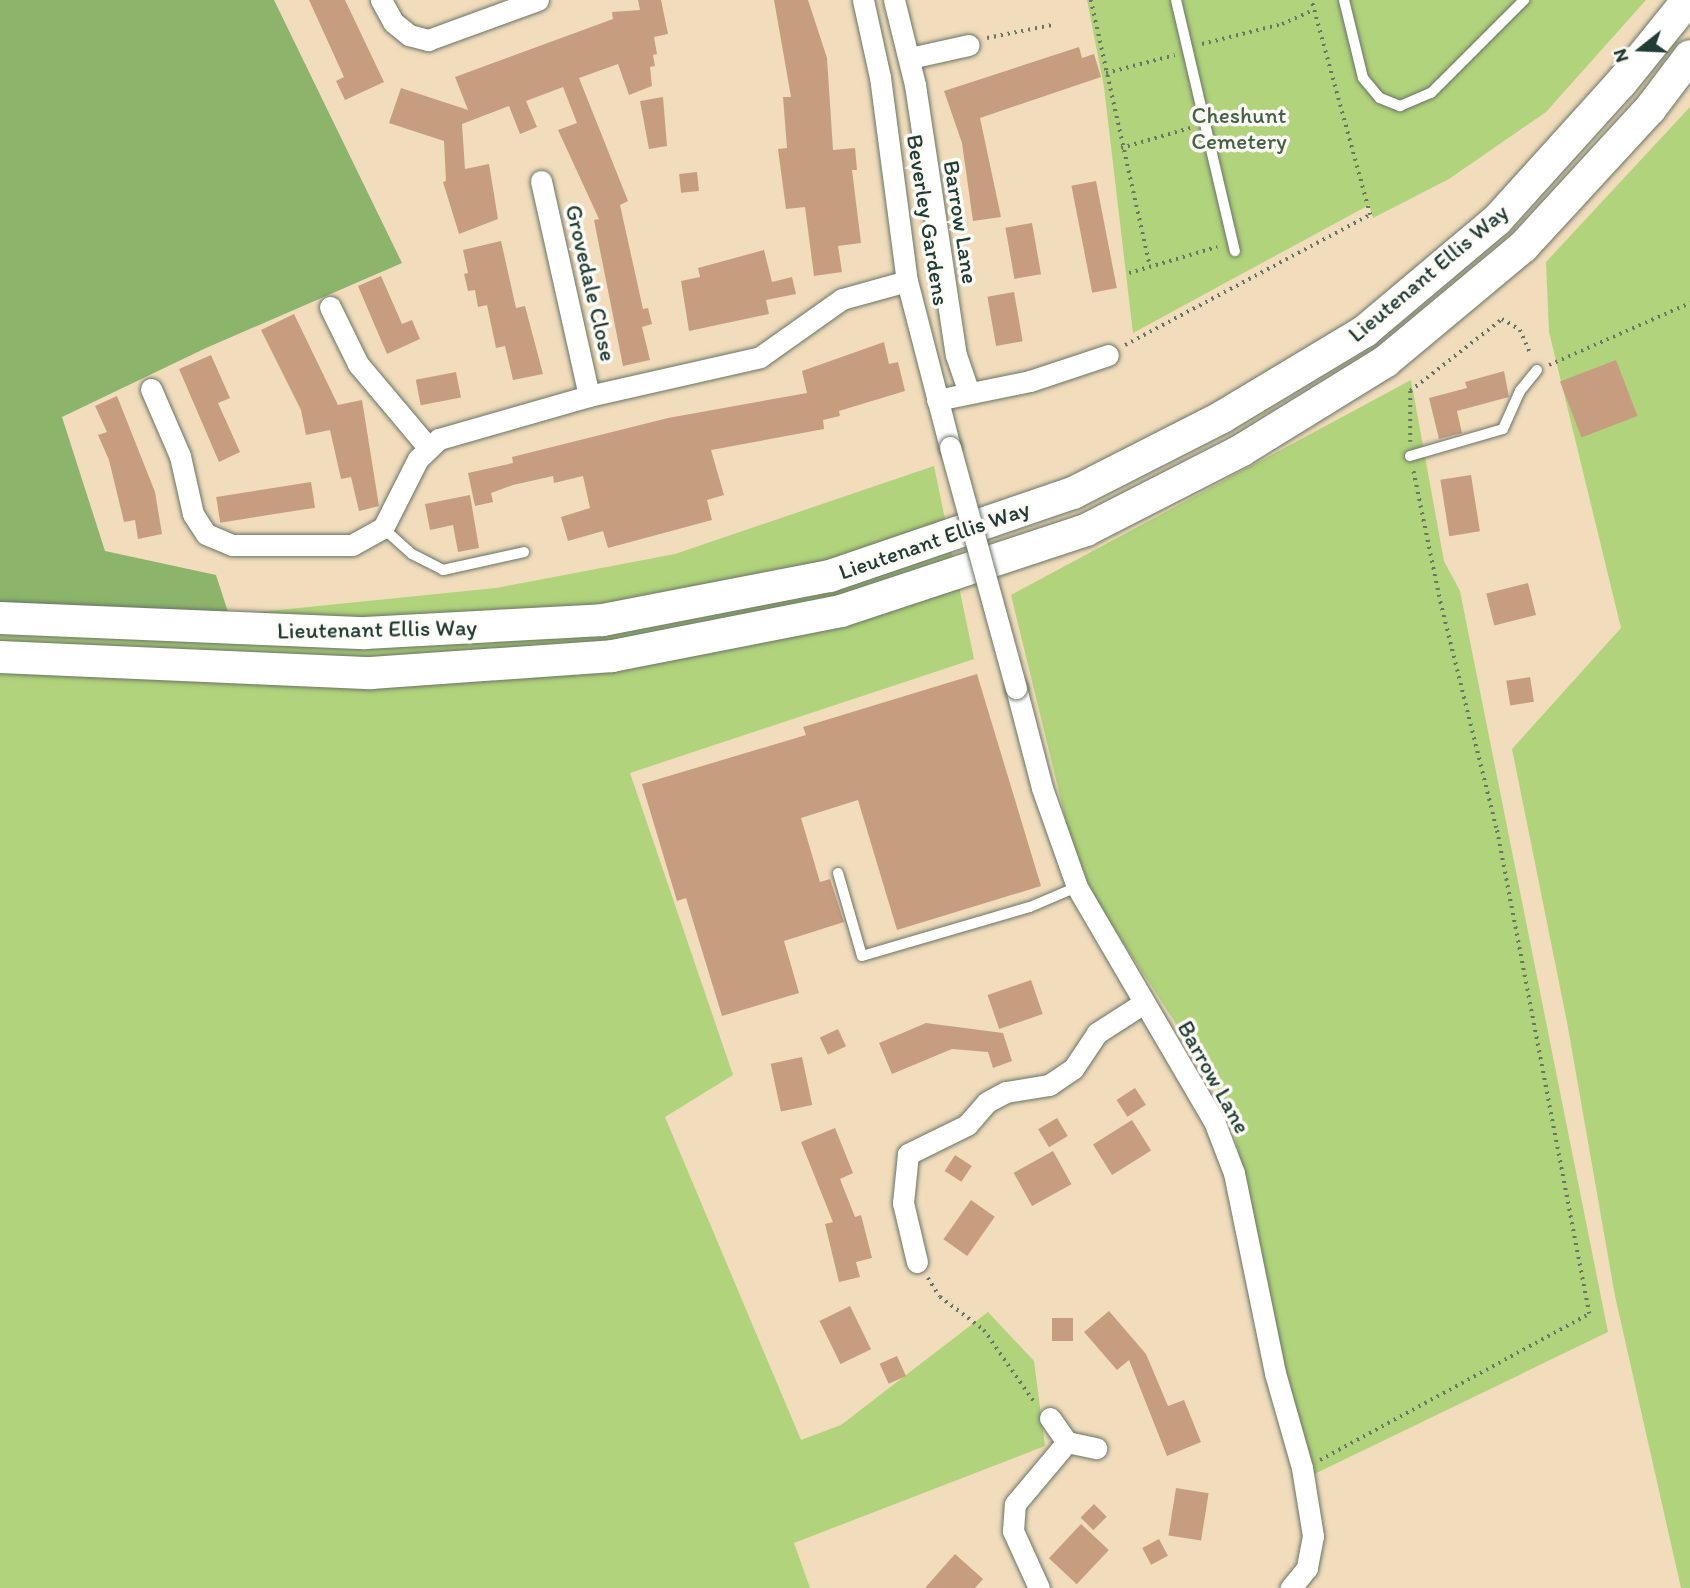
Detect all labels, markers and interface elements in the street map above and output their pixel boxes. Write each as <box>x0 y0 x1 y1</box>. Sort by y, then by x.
north arrow <box>1606 14 1676 84</box>
text: N <box>1608 46 1633 65</box>
park label: Cheshunt Cemetery <box>1191 101 1287 155</box>
street label: Beverley Gardens <box>901 132 955 308</box>
street label: Barrow Lane <box>938 158 984 286</box>
street label: Lieutenant Ellis Way <box>1343 198 1513 348</box>
street label: Grovedale Close <box>560 202 622 364</box>
street label: Lieutenant Ellis Way <box>835 494 1033 586</box>
street label: Lieutenant Ellis Way <box>277 613 477 645</box>
street label: Barrow Lane <box>1172 1016 1256 1138</box>

